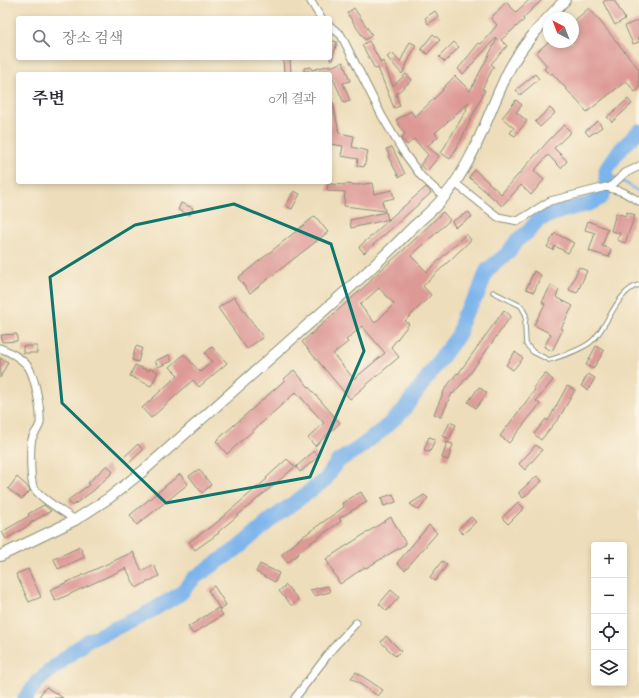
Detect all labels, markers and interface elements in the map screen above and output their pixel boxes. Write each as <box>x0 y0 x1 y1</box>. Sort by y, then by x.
north arrow <box>543 12 579 48</box>
search box <box>16 16 332 60</box>
icon: search <box>30 27 52 49</box>
text: 장소 검색 <box>62 29 123 50</box>
text: 주변 <box>32 88 65 112</box>
text: 0개 결과 <box>269 91 316 109</box>
map controls <box>591 542 627 686</box>
button: + <box>591 542 627 578</box>
button: − <box>591 578 627 614</box>
button: locate <box>591 614 627 650</box>
button: layers <box>591 650 627 686</box>

